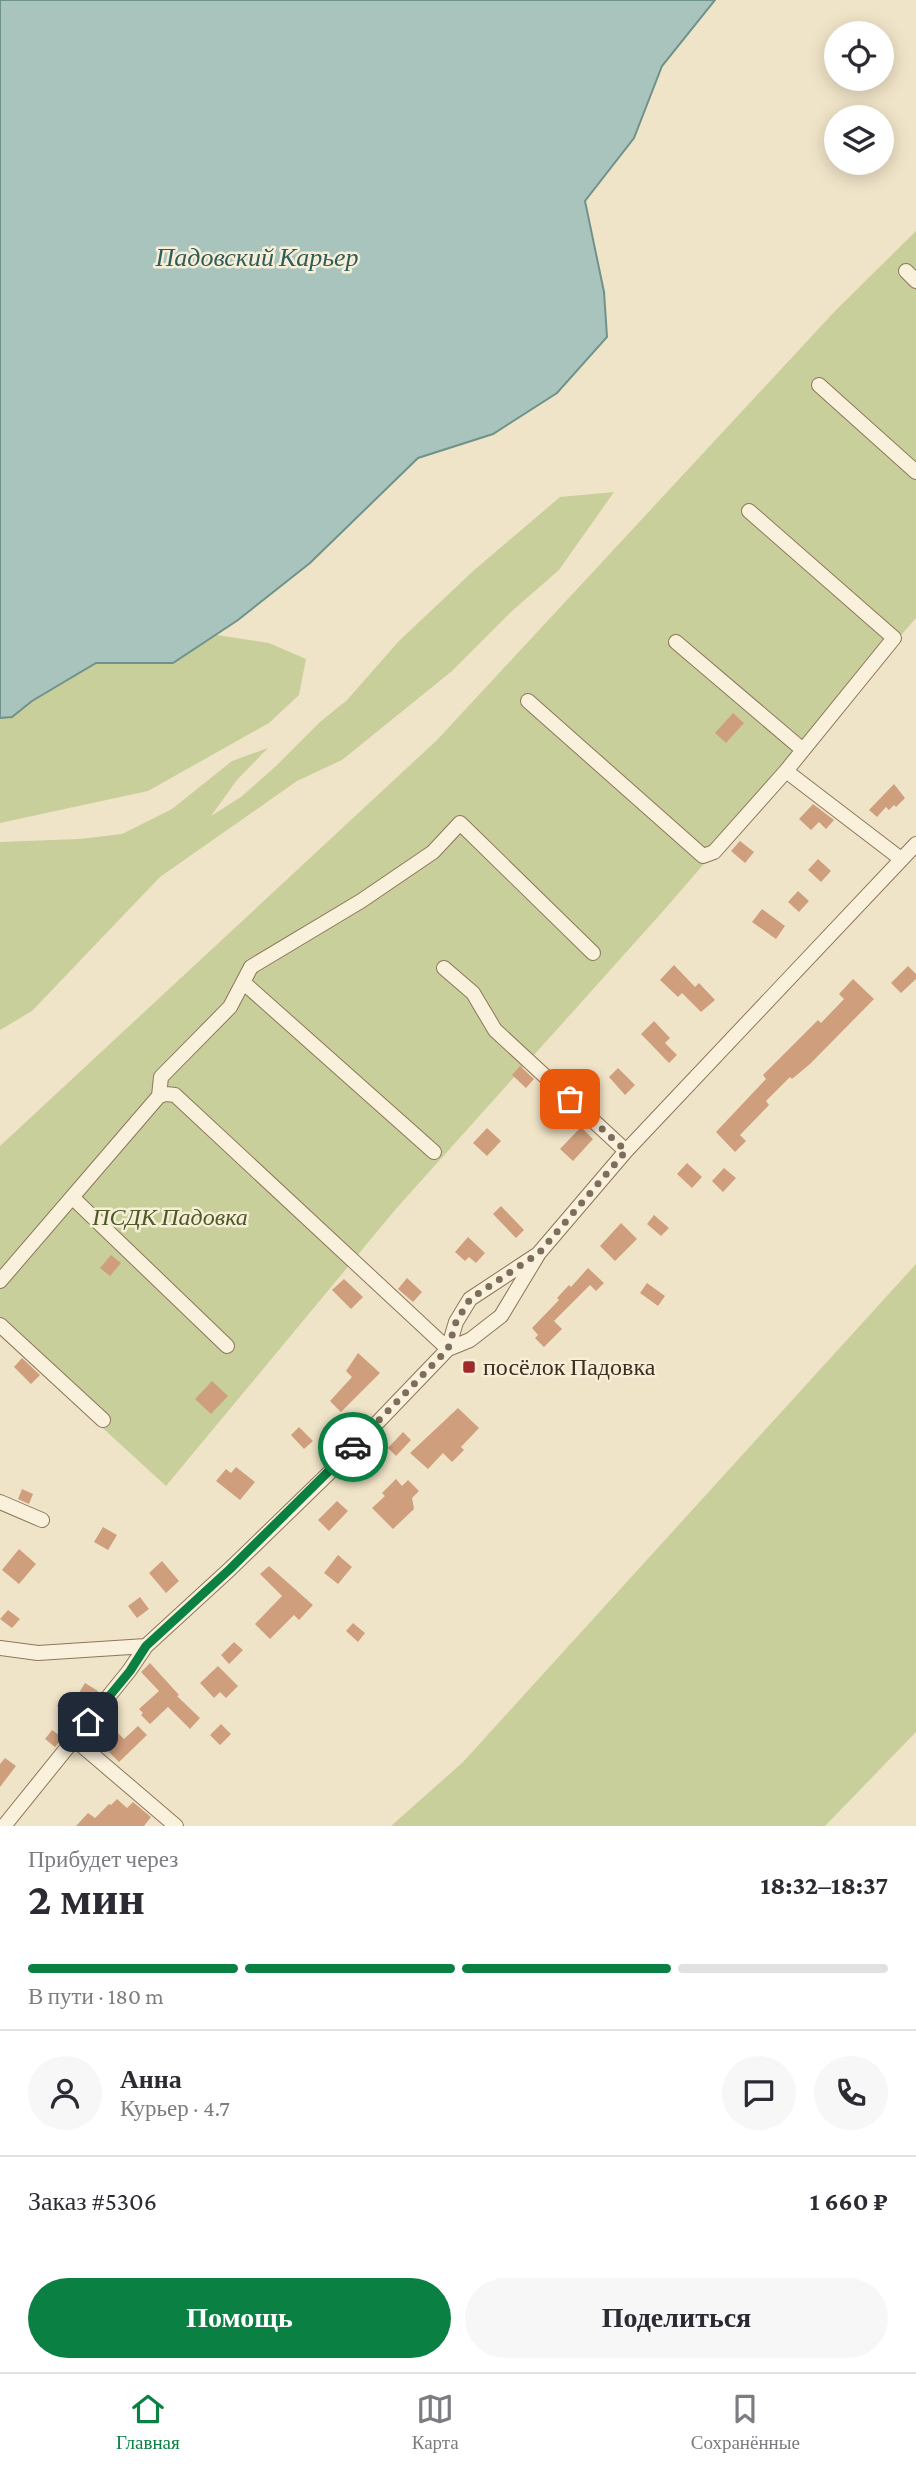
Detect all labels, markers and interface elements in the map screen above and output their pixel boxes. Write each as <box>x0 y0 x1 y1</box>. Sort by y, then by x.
map controls <box>824 21 894 175</box>
button: locate <box>824 21 894 91</box>
button: layers <box>824 105 894 175</box>
water label: Падовский Карьер <box>154 243 359 272</box>
pin <box>540 1069 600 1129</box>
icon: bag <box>551 1080 589 1118</box>
park label: ПСДК Падовка <box>91 1203 248 1230</box>
place label: посёлок Падовка <box>483 1353 656 1380</box>
marker: посёлок Падовка <box>461 1359 477 1375</box>
courier <box>318 1412 388 1482</box>
icon: car <box>334 1428 372 1466</box>
pin <box>58 1692 118 1752</box>
icon: home <box>69 1703 107 1741</box>
text: Прибудет через <box>28 1846 178 1872</box>
text: 18:32–18:37 <box>760 1871 888 1900</box>
text: 2 мин <box>28 1873 145 1924</box>
text: В пути · 180 m <box>28 1983 164 2009</box>
button: person <box>28 2056 102 2130</box>
button: chat <box>722 2056 796 2130</box>
button: phone <box>814 2056 888 2130</box>
text: Анна <box>120 2065 182 2094</box>
text: Курьер · 4.7 <box>120 2095 230 2121</box>
text: Заказ #5306 <box>28 2187 157 2216</box>
text: 1 660 ₽ <box>810 2187 888 2216</box>
button: Помощь <box>28 2278 451 2358</box>
button: Поделиться <box>465 2278 888 2358</box>
tab: Главная <box>116 2390 180 2454</box>
tab: Карта <box>412 2390 459 2454</box>
tab: Сохранённые <box>691 2390 800 2454</box>

